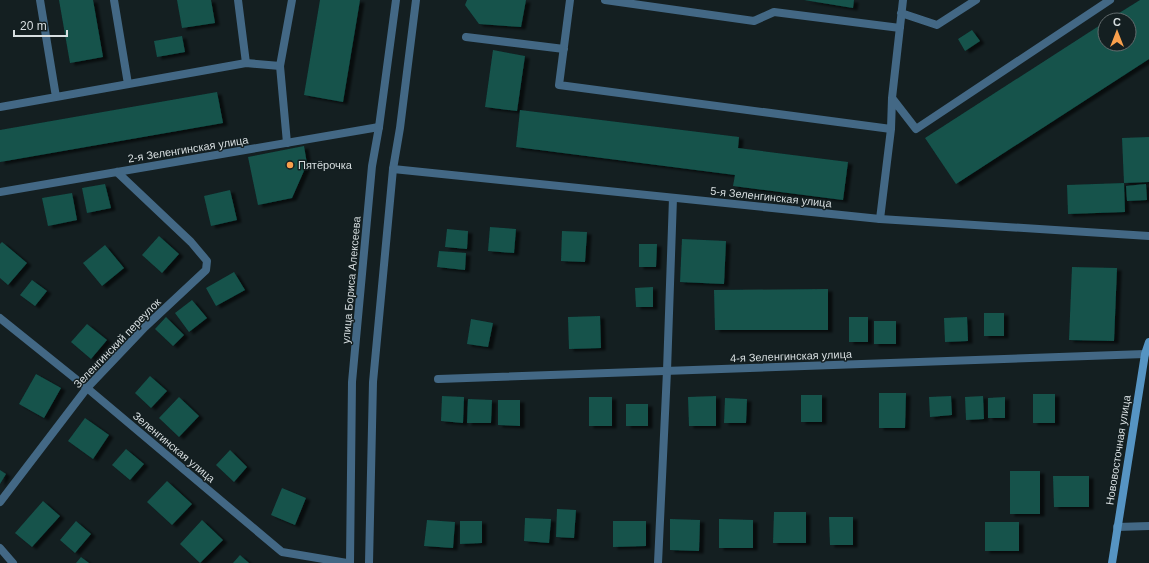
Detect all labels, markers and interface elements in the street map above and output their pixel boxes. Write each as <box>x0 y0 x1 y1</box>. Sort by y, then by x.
scale bar <box>14 12 67 38</box>
north arrow <box>1097 12 1137 52</box>
text: С <box>1113 16 1121 28</box>
text: 20 m <box>20 19 47 33</box>
street label: 2-я Зеленгинская улица <box>127 133 250 164</box>
place label: Пятёрочка <box>298 159 353 171</box>
marker: Пятёрочка <box>285 160 295 170</box>
street label: 5-я Зеленгинская улица <box>710 185 833 209</box>
street label: улица Бориса Алексеева <box>339 215 363 344</box>
street label: Зеленгинский переулок <box>71 296 163 390</box>
street label: 4-я Зеленгинская улица <box>730 348 853 364</box>
street label: Нововосточная улица <box>1103 393 1133 506</box>
street label: Зеленгинская улица <box>131 409 218 485</box>

